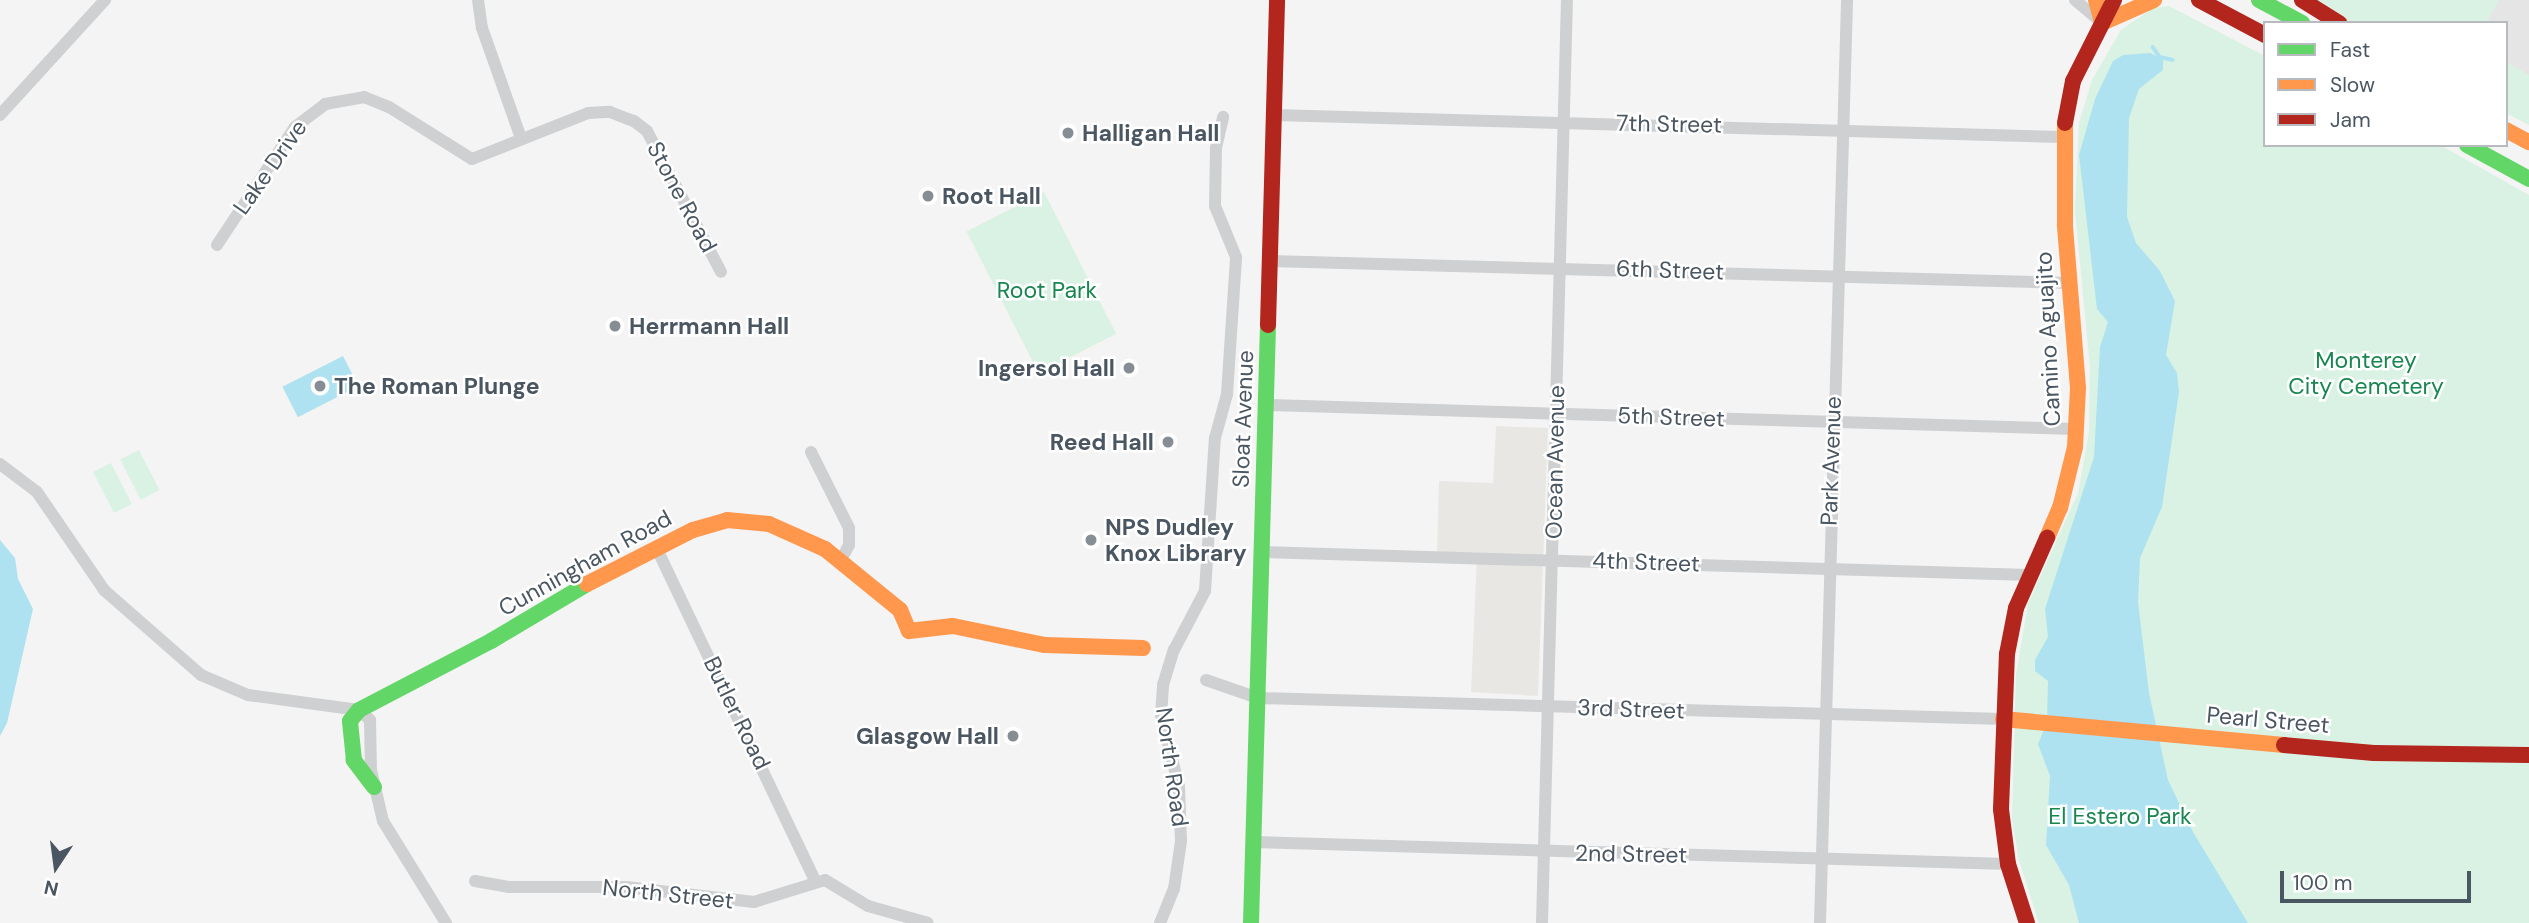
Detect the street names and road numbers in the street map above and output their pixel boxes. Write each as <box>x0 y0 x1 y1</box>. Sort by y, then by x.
street label: 7th Street <box>1616 109 1722 139</box>
street label: Lake Drive <box>227 114 313 220</box>
street label: Stone Road <box>641 137 723 257</box>
street label: Camino Aguajito <box>2030 251 2066 427</box>
street label: 6th Street <box>1616 254 1724 286</box>
street label: Sloat Avenue <box>1227 350 1259 488</box>
street label: Ocean Avenue <box>1540 385 1570 539</box>
street label: Park Avenue <box>1815 396 1847 526</box>
street label: 5th Street <box>1617 401 1725 433</box>
street label: Cunningham Road <box>494 504 676 622</box>
street label: 4th Street <box>1592 546 1700 578</box>
street label: Butler Road <box>698 652 776 774</box>
street label: 3rd Street <box>1577 693 1685 725</box>
street label: Pearl Street <box>2205 701 2331 739</box>
street label: North Road <box>1150 706 1194 828</box>
street label: 2nd Street <box>1575 839 1687 869</box>
street label: North Street <box>601 873 735 915</box>

